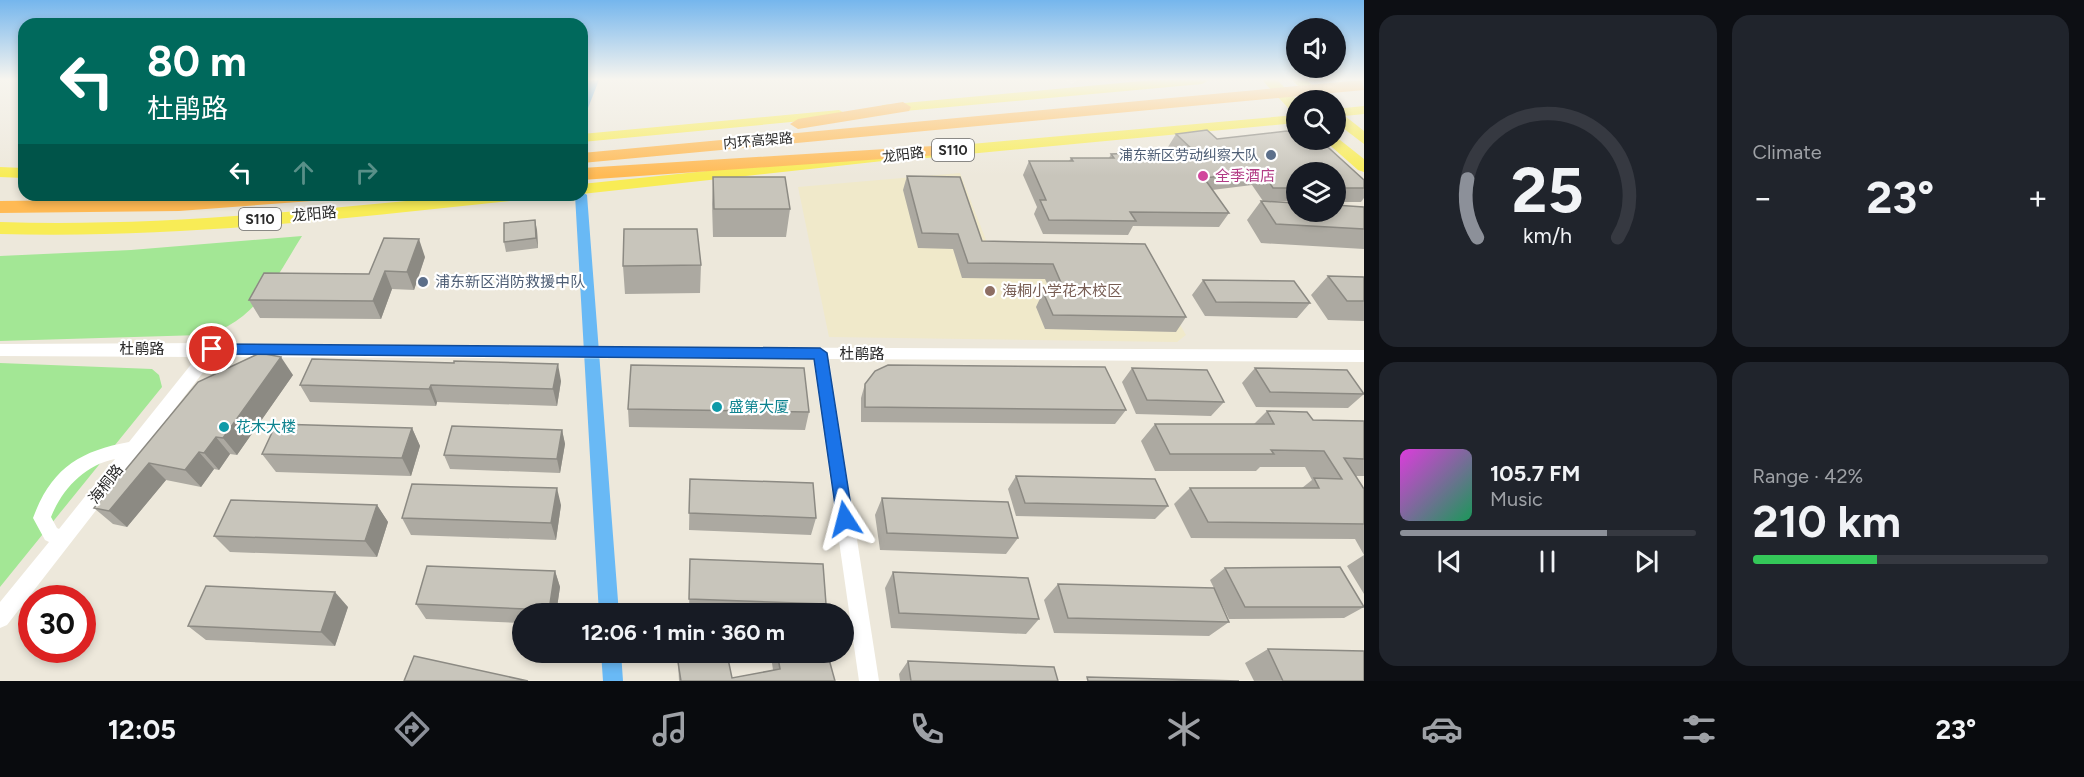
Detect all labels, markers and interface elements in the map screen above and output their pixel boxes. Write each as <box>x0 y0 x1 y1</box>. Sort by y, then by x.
map controls <box>1286 18 1346 222</box>
button: sound <box>1286 18 1346 78</box>
text: 80 m <box>147 36 247 87</box>
icon: left <box>48 42 126 120</box>
button: search <box>1286 90 1346 150</box>
text: 杜鹃路 <box>147 92 228 125</box>
street label: 内环高架路 <box>722 129 794 153</box>
road number: S110 <box>932 139 974 161</box>
text: Climate <box>1753 140 1822 164</box>
street label: 龙阳路 <box>881 144 925 166</box>
place label: 浦东新区劳动纠察大队 <box>1119 147 1259 164</box>
marker: 浦东新区劳动纠察大队 <box>1264 148 1278 162</box>
text: 25 <box>1512 153 1584 228</box>
icon: left <box>224 156 257 189</box>
icon: ahead <box>287 156 320 189</box>
icon: right <box>350 156 383 189</box>
button: layers <box>1286 162 1346 222</box>
place label: 全季酒店 <box>1215 167 1275 185</box>
marker: 全季酒店 <box>1196 169 1210 183</box>
text: 23° <box>1866 170 1934 224</box>
text: − <box>1753 178 1773 217</box>
text: + <box>2027 178 2048 217</box>
street label: 龙阳路 <box>291 203 337 225</box>
road number: S110 <box>239 208 281 230</box>
text: km/h <box>1523 223 1572 248</box>
place label: 浦东新区消防救援中队 <box>435 273 585 291</box>
marker: 浦东新区消防救援中队 <box>416 275 430 289</box>
place label: 海桐小学花木校区 <box>1002 282 1122 300</box>
marker: 海桐小学花木校区 <box>983 284 997 298</box>
pin <box>186 323 237 374</box>
icon: arrive <box>195 332 228 365</box>
street label: 杜鹃路 <box>119 340 165 358</box>
street label: 杜鹃路 <box>839 345 885 363</box>
place label: 盛第大厦 <box>729 398 789 416</box>
marker: 盛第大厦 <box>710 400 724 414</box>
place label: 花木大楼 <box>236 418 296 436</box>
marker: 花木大楼 <box>217 420 231 434</box>
text: 105.7 FM <box>1490 460 1580 487</box>
street label: 海桐路 <box>85 461 127 507</box>
text: Range · 42% <box>1753 464 1863 488</box>
position arrow <box>813 487 877 551</box>
text: Music <box>1490 487 1543 511</box>
text: 210 km <box>1753 494 1901 548</box>
icon: previous <box>1433 545 1466 578</box>
icon: pause <box>1531 545 1564 578</box>
icon: next <box>1630 545 1663 578</box>
speed limit sign: 30 <box>18 585 96 663</box>
text: 12:06 · 1 min · 360 m <box>581 619 785 646</box>
icon: directions <box>391 708 433 750</box>
icon: music <box>649 708 691 750</box>
icon: phone <box>906 708 948 750</box>
icon: climate <box>1163 708 1205 750</box>
icon: car <box>1421 708 1463 750</box>
icon: filters <box>1678 708 1720 750</box>
text: 12:05 <box>108 713 176 746</box>
text: 23° <box>1935 713 1976 746</box>

